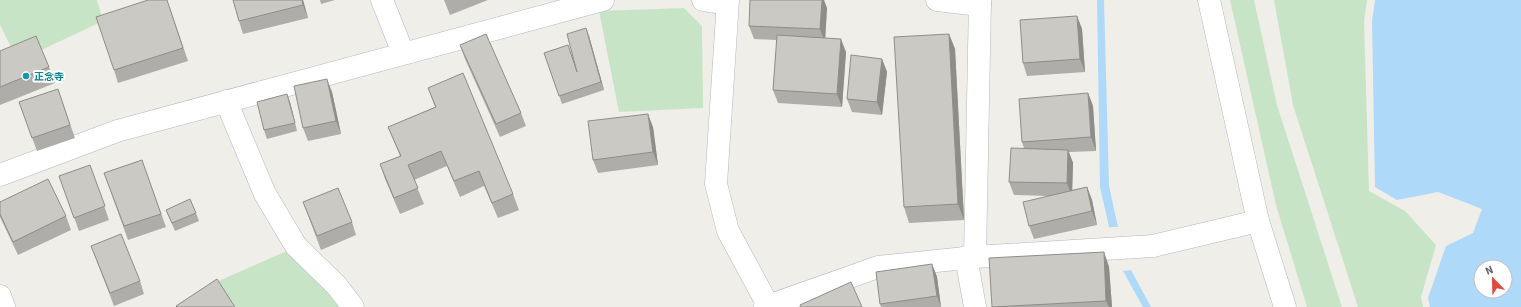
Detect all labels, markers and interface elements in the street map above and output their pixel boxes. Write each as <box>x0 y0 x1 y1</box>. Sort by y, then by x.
place label: 正念寺 <box>34 70 64 84</box>
marker: 正念寺 <box>21 71 31 81</box>
north arrow <box>1473 259 1513 299</box>
text: N <box>1483 262 1496 279</box>

